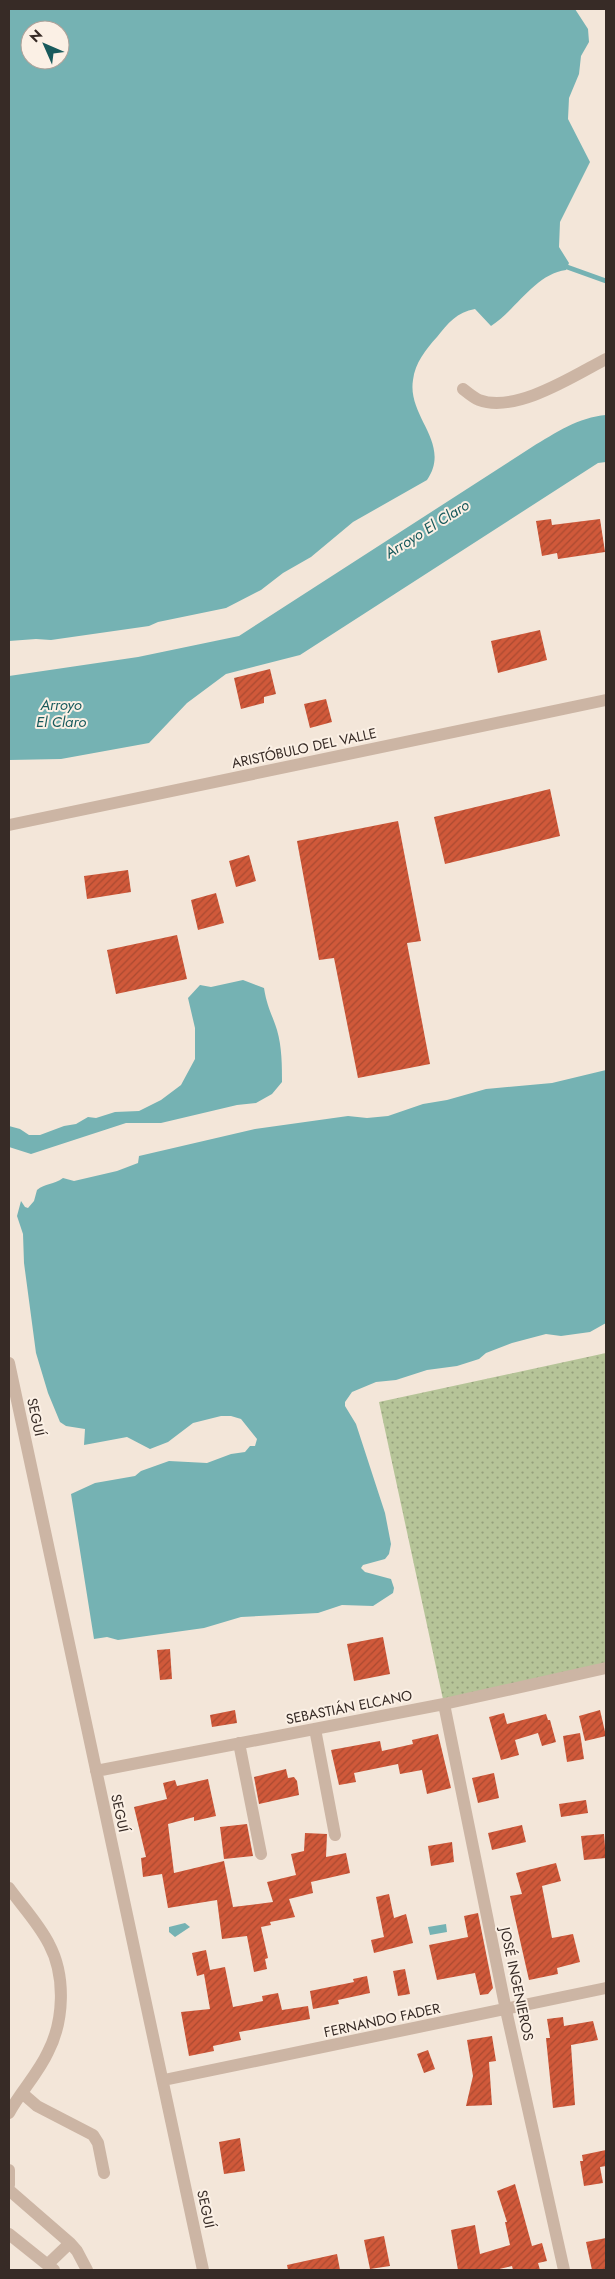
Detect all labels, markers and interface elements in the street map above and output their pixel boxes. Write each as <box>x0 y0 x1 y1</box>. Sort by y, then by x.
north arrow <box>20 20 70 70</box>
text: N <box>25 25 47 47</box>
water label: Arroyo El Claro <box>380 494 474 564</box>
water label: Arroyo El Claro <box>36 694 86 733</box>
street label: ARISTÓBULO DEL VALLE <box>230 723 378 773</box>
street label: SEGUÍ <box>22 1396 50 1438</box>
street label: SEBASTIÁN ELCANO <box>284 1685 414 1729</box>
street label: SEGUÍ <box>106 1792 134 1834</box>
street label: JOSÉ INGENIEROS <box>495 1924 539 2043</box>
street label: FERNANDO FADER <box>322 1998 442 2042</box>
street label: SEGUÍ <box>192 2188 220 2230</box>

